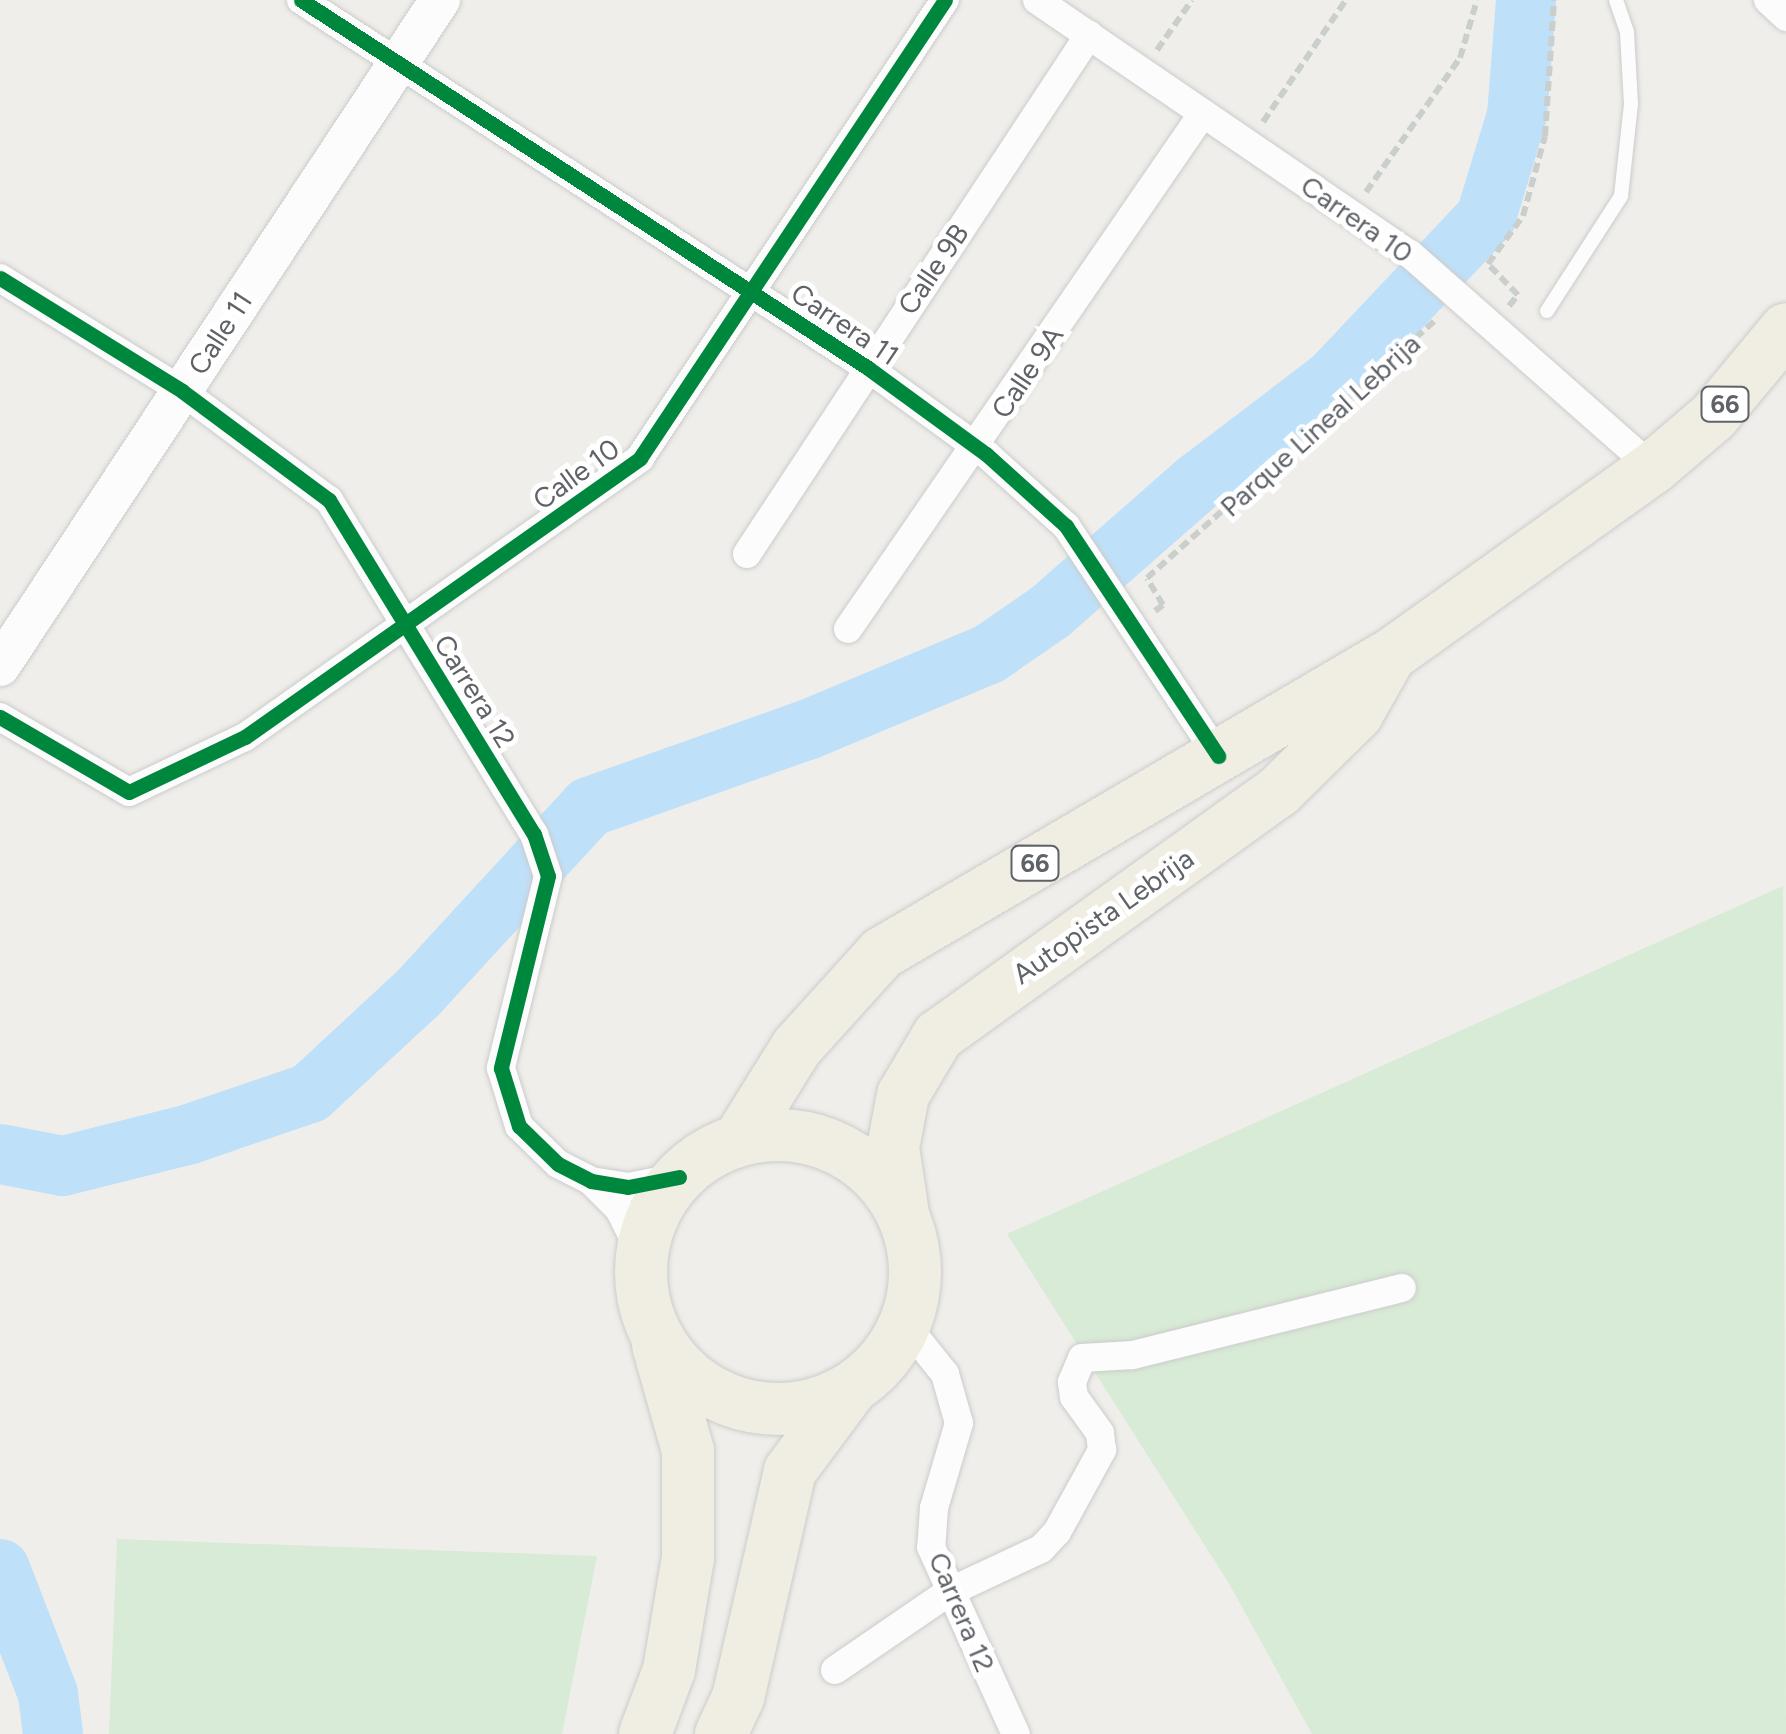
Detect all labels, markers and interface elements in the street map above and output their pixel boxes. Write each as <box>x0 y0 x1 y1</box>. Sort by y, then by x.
street label: Carrera 10 <box>1295 168 1419 270</box>
street label: Calle 9B <box>891 217 975 321</box>
street label: Carrera 11 <box>785 276 905 372</box>
street label: Calle 11 <box>181 285 259 381</box>
street label: Calle 9A <box>984 320 1070 424</box>
street label: Parque Lineal Lebrija <box>1213 327 1427 523</box>
road number: 66 <box>1700 384 1750 424</box>
street label: Calle 10 <box>526 431 626 517</box>
street label: Carrera 12 <box>427 628 523 754</box>
street label: Autopista Lebrija <box>1006 841 1200 991</box>
road number: 66 <box>1010 843 1060 883</box>
street label: Carrera 12 <box>922 1547 1002 1677</box>

